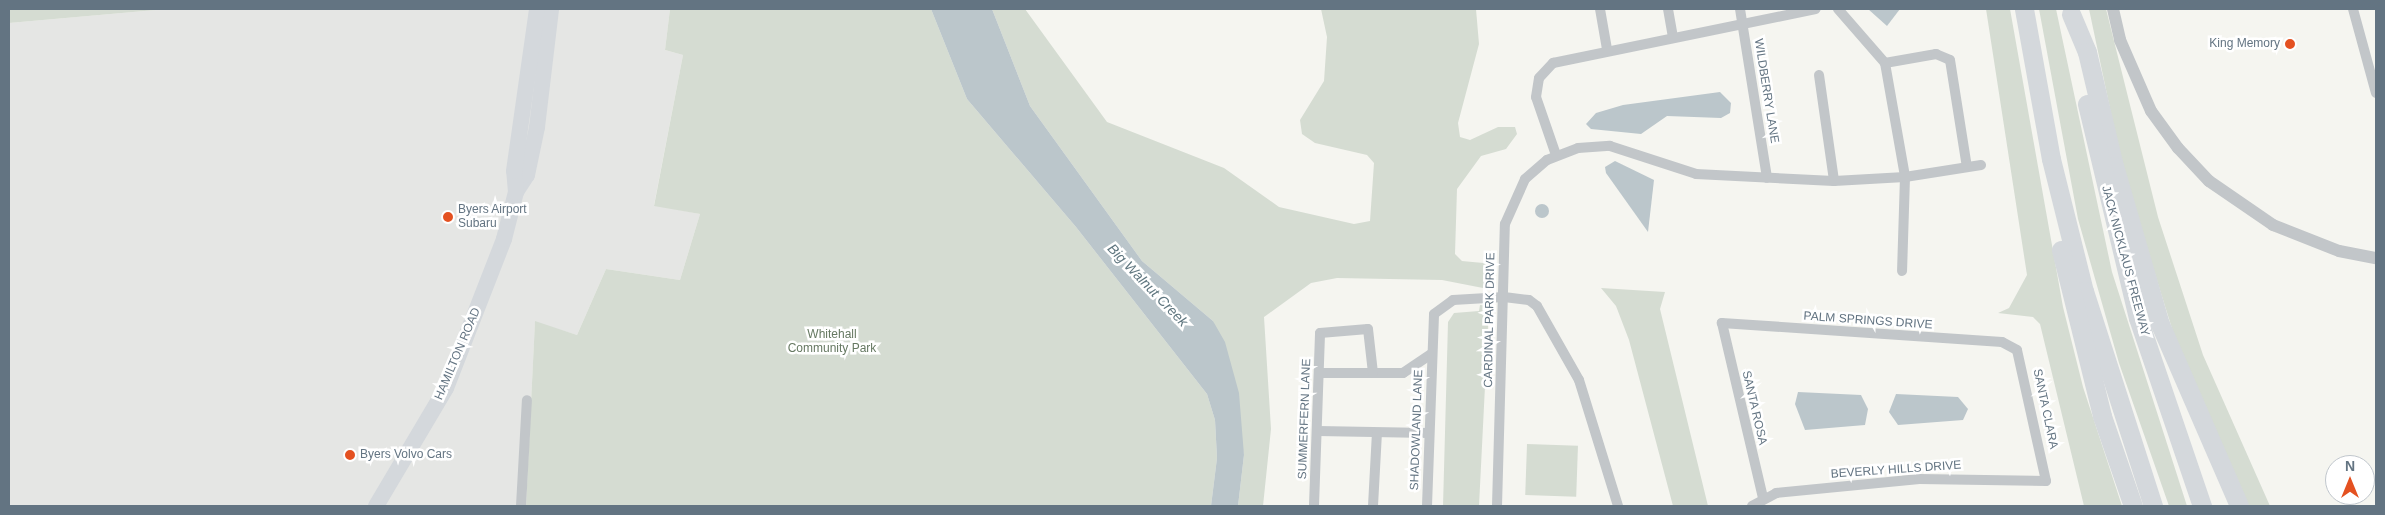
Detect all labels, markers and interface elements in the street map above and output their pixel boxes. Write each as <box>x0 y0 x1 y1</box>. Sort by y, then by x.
place label: King Memory <box>2209 37 2280 51</box>
street label: WILDBERRY LANE <box>1751 38 1781 144</box>
marker: King Memory <box>2284 38 2296 50</box>
street label: JACK NICKLAUS FREEWAY <box>2098 184 2152 338</box>
place label: Byers Airport Subaru <box>458 203 527 231</box>
marker: Byers Airport Subaru <box>442 211 454 223</box>
water label: Big Walnut Creek <box>1104 240 1192 330</box>
street label: CARDINAL PARK DRIVE <box>1482 252 1498 388</box>
street label: HAMILTON ROAD <box>432 306 484 402</box>
street label: PALM SPRINGS DRIVE <box>1803 309 1933 333</box>
park label: Whitehall Community Park <box>788 328 876 356</box>
street label: SUMMERFERN LANE <box>1296 358 1314 480</box>
street label: SANTA CLARA <box>2029 367 2061 451</box>
street label: SHADOWLAND LANE <box>1408 369 1426 491</box>
street label: SANTA ROSA <box>1738 369 1770 447</box>
place label: Byers Volvo Cars <box>360 448 452 462</box>
marker: Byers Volvo Cars <box>344 449 356 461</box>
north arrow <box>2325 455 2375 505</box>
street label: BEVERLY HILLS DRIVE <box>1830 458 1962 482</box>
text: N <box>2345 458 2355 474</box>

